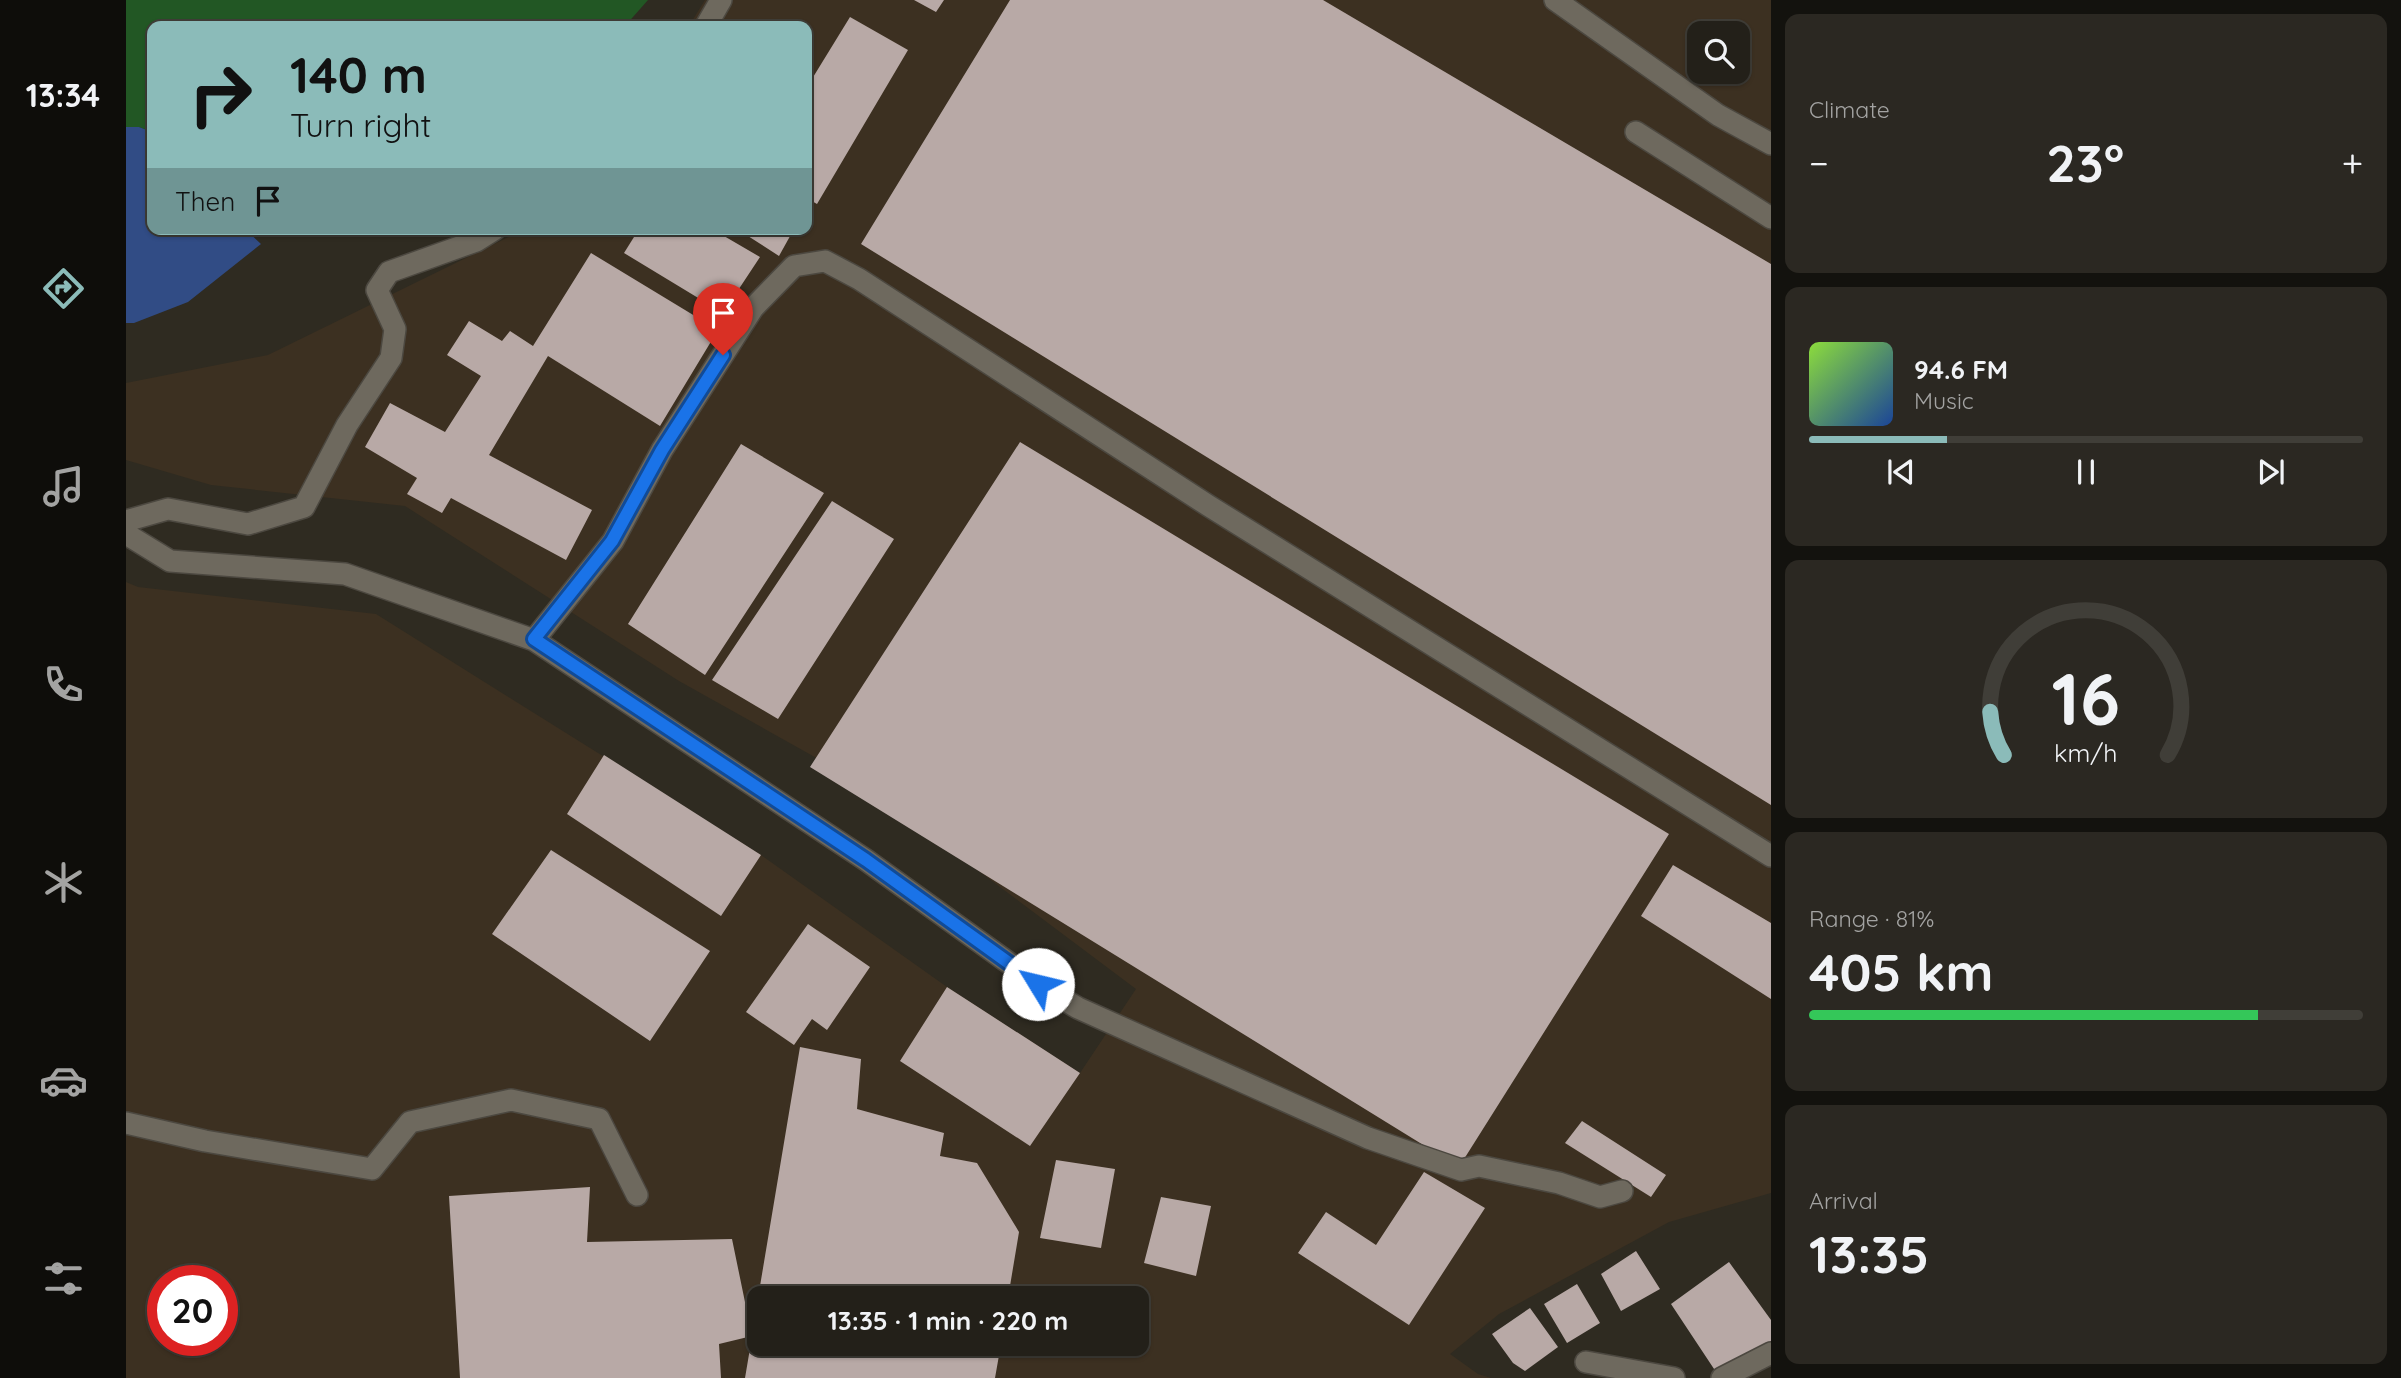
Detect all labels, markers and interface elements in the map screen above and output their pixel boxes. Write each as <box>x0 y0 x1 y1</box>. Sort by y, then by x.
map controls <box>1687 21 1750 84</box>
button: search <box>1687 21 1750 84</box>
text: 140 m <box>290 44 427 105</box>
icon: right <box>175 49 266 140</box>
text: 13:34 <box>26 75 100 115</box>
text: Climate <box>1809 95 1890 124</box>
text: Turn right <box>290 105 431 145</box>
text: 23° <box>2046 130 2124 195</box>
text: − <box>1809 139 1829 187</box>
text: + <box>2342 139 2363 187</box>
icon: arrive <box>249 182 287 220</box>
text: Then <box>175 185 235 218</box>
icon: directions <box>39 264 88 313</box>
pin <box>693 283 753 355</box>
icon: arrive <box>704 294 742 332</box>
text: 94.6 FM <box>1914 353 2008 386</box>
text: Music <box>1914 386 1974 415</box>
icon: previous <box>1882 453 1920 491</box>
icon: pause <box>2067 453 2105 491</box>
icon: next <box>2252 453 2290 491</box>
icon: music <box>39 462 88 511</box>
text: 16 <box>2052 652 2120 743</box>
icon: phone <box>39 660 88 709</box>
text: km/h <box>2054 737 2118 768</box>
icon: climate <box>39 858 88 907</box>
text: Range · 81% <box>1809 904 1934 933</box>
text: 405 km <box>1809 939 1994 1004</box>
position arrow <box>1001 947 1075 1021</box>
icon: car <box>39 1056 88 1105</box>
text: Arrival <box>1809 1186 1878 1215</box>
text: 13:35 <box>1809 1221 1929 1286</box>
icon: filters <box>39 1254 88 1303</box>
speed limit sign: 20 <box>147 1265 238 1356</box>
text: 13:35 · 1 min · 220 m <box>828 1304 1068 1337</box>

